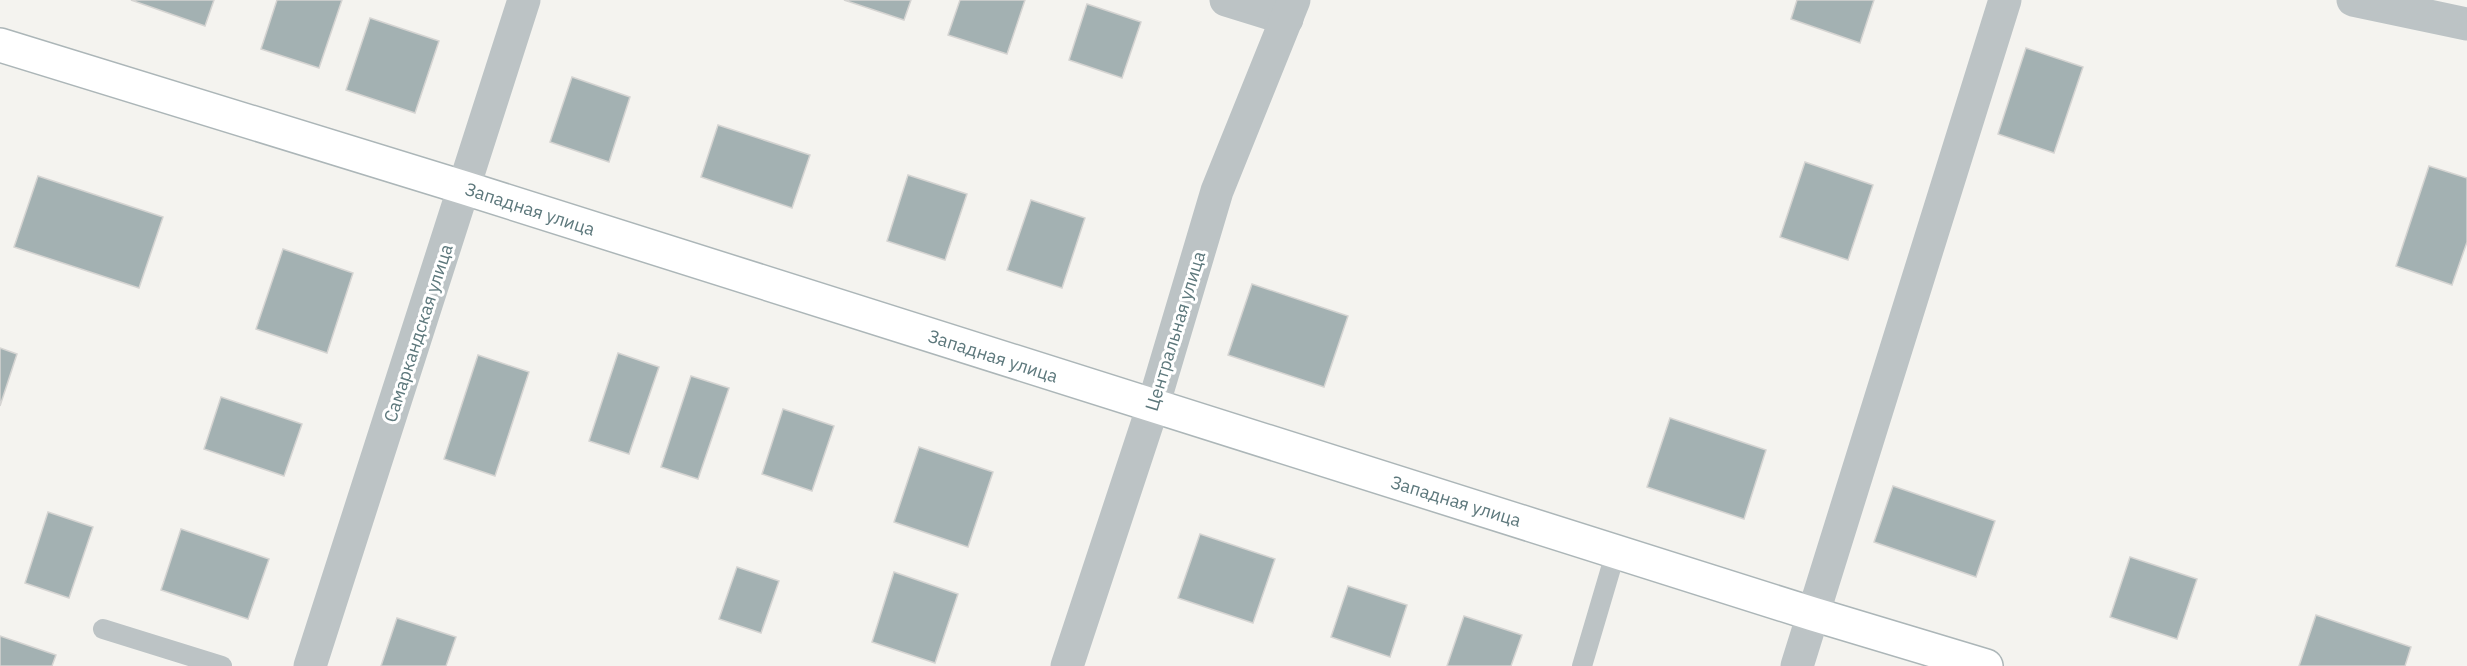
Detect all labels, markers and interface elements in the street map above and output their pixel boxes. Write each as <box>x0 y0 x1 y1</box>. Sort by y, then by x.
street label: Западная улица <box>462 177 598 241</box>
street label: Самаркандская улица <box>378 241 458 425</box>
street label: Центральная улица <box>1140 248 1210 414</box>
street label: Западная улица <box>925 324 1061 388</box>
street label: Западная улица <box>1388 470 1524 532</box>

